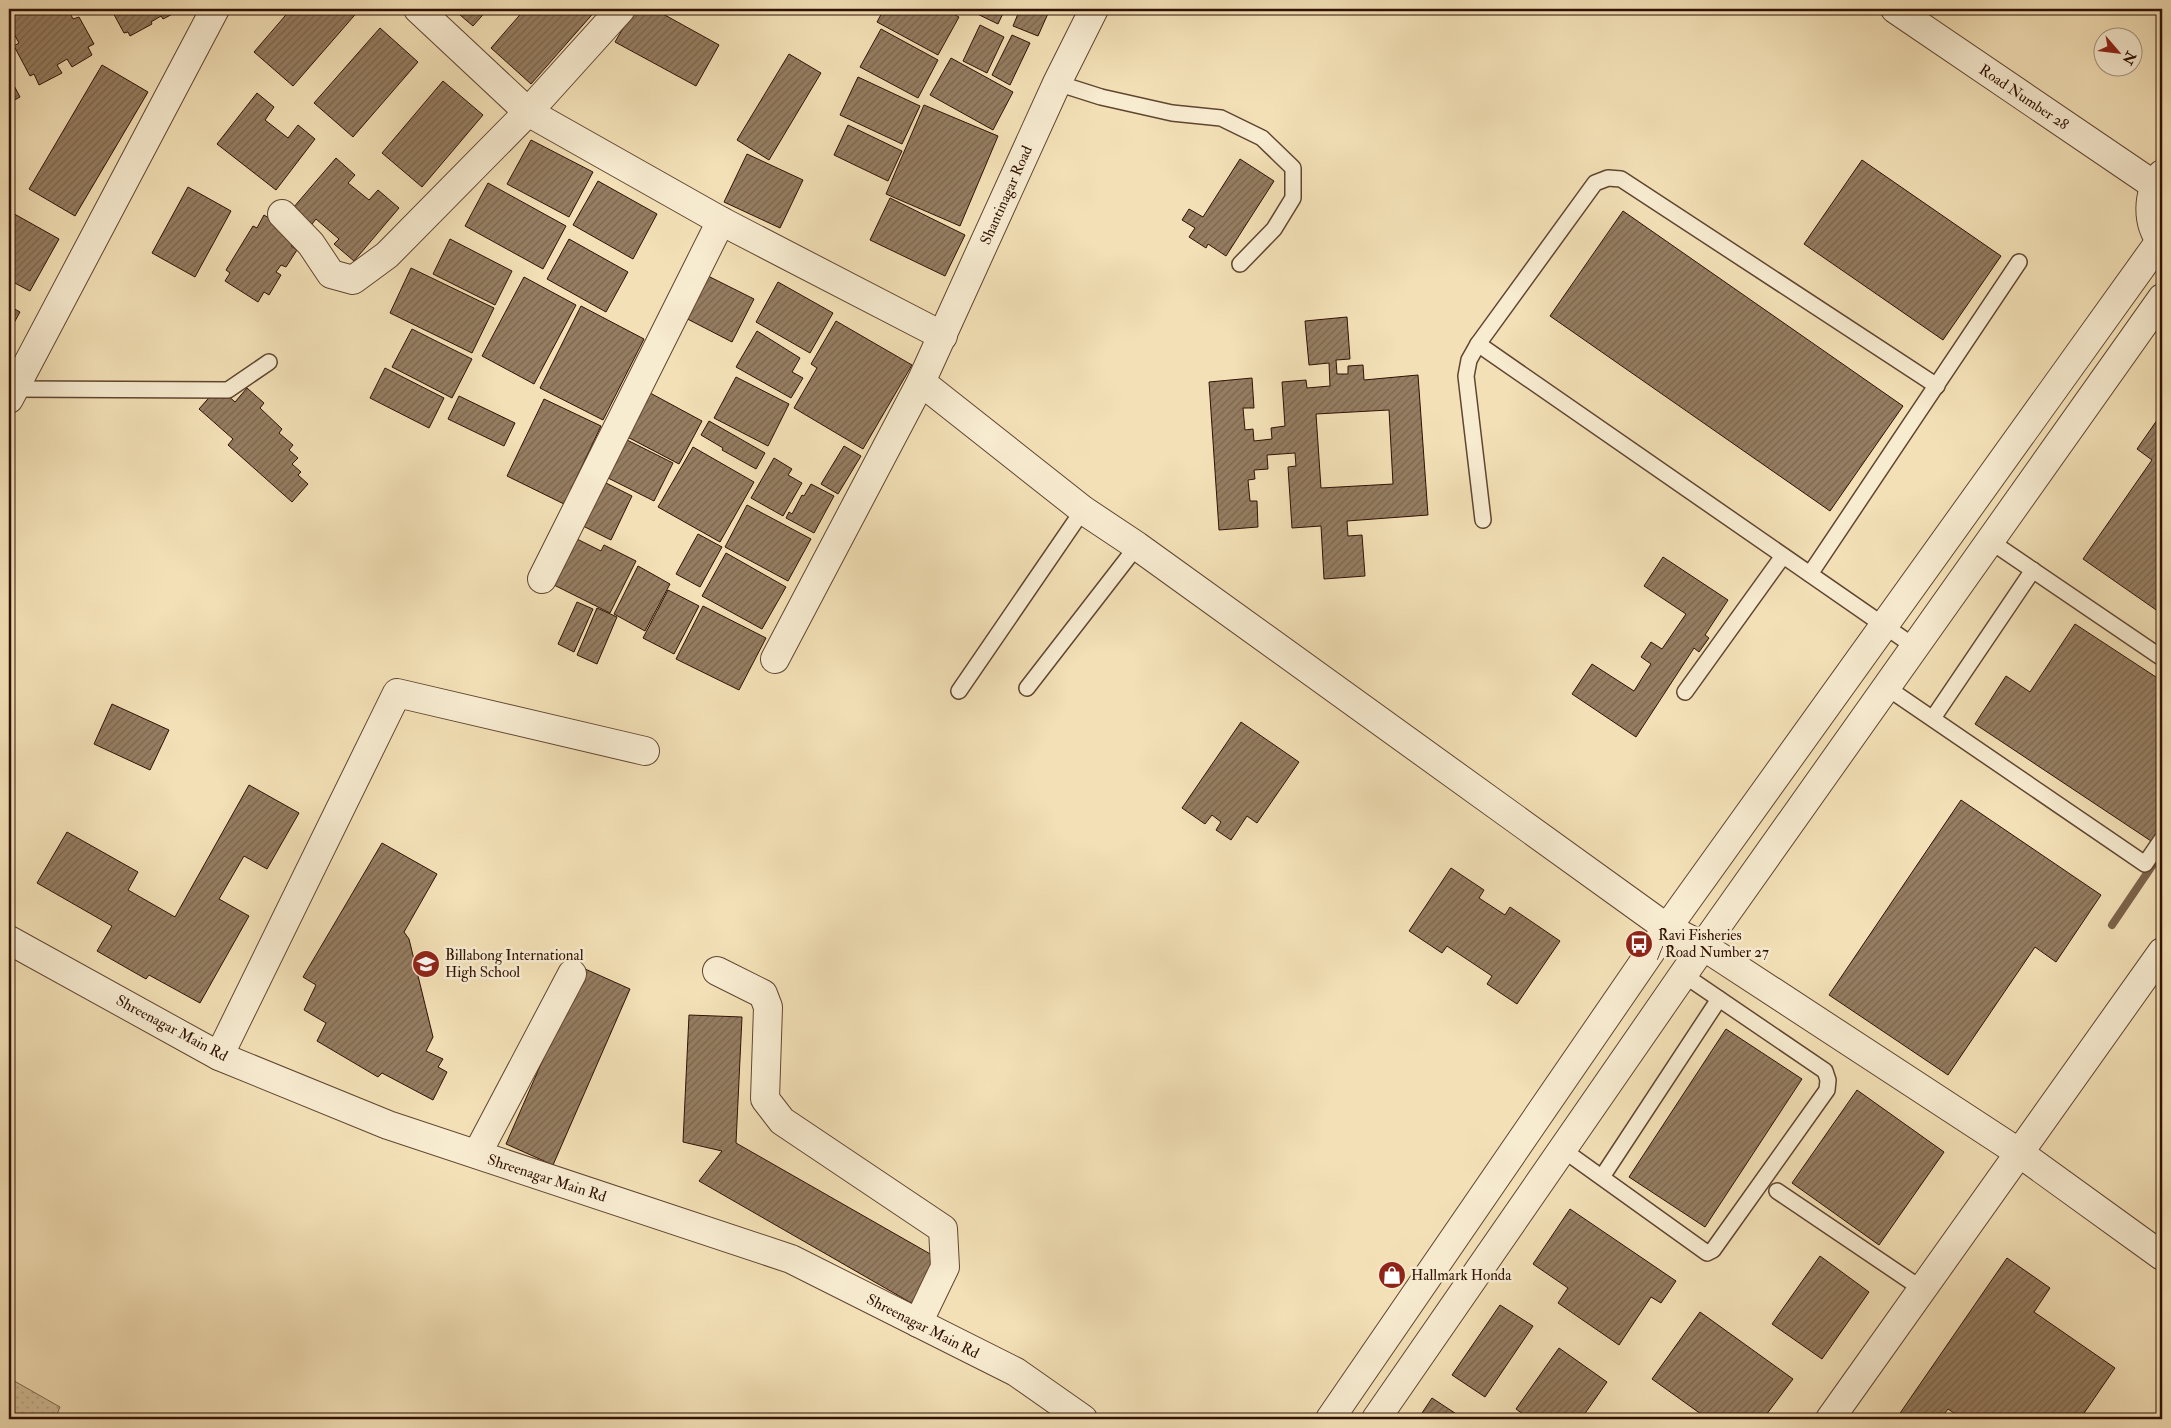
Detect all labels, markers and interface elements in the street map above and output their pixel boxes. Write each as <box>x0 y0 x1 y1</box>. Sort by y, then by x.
north arrow <box>2094 28 2144 78</box>
text: N <box>2118 47 2140 68</box>
street label: Road Number 28 <box>1975 60 2072 134</box>
street label: Shantinagar Road <box>976 142 1037 248</box>
place label: Ravi Fisheries / Road Number 27 <box>1657 926 1769 962</box>
bus stop icon: Ravi Fisheries / Road Number 27 <box>1624 929 1654 959</box>
place label: Billabong International High School <box>445 946 584 982</box>
school or university icon: Billabong International High School <box>411 949 441 979</box>
street label: Shreenagar Main Rd <box>113 991 231 1066</box>
street label: Shreenagar Main Rd <box>485 1150 609 1207</box>
shop icon: Hallmark Honda <box>1377 1260 1407 1290</box>
place label: Hallmark Honda <box>1411 1266 1512 1285</box>
street label: Shreenagar Main Rd <box>863 1290 983 1363</box>

